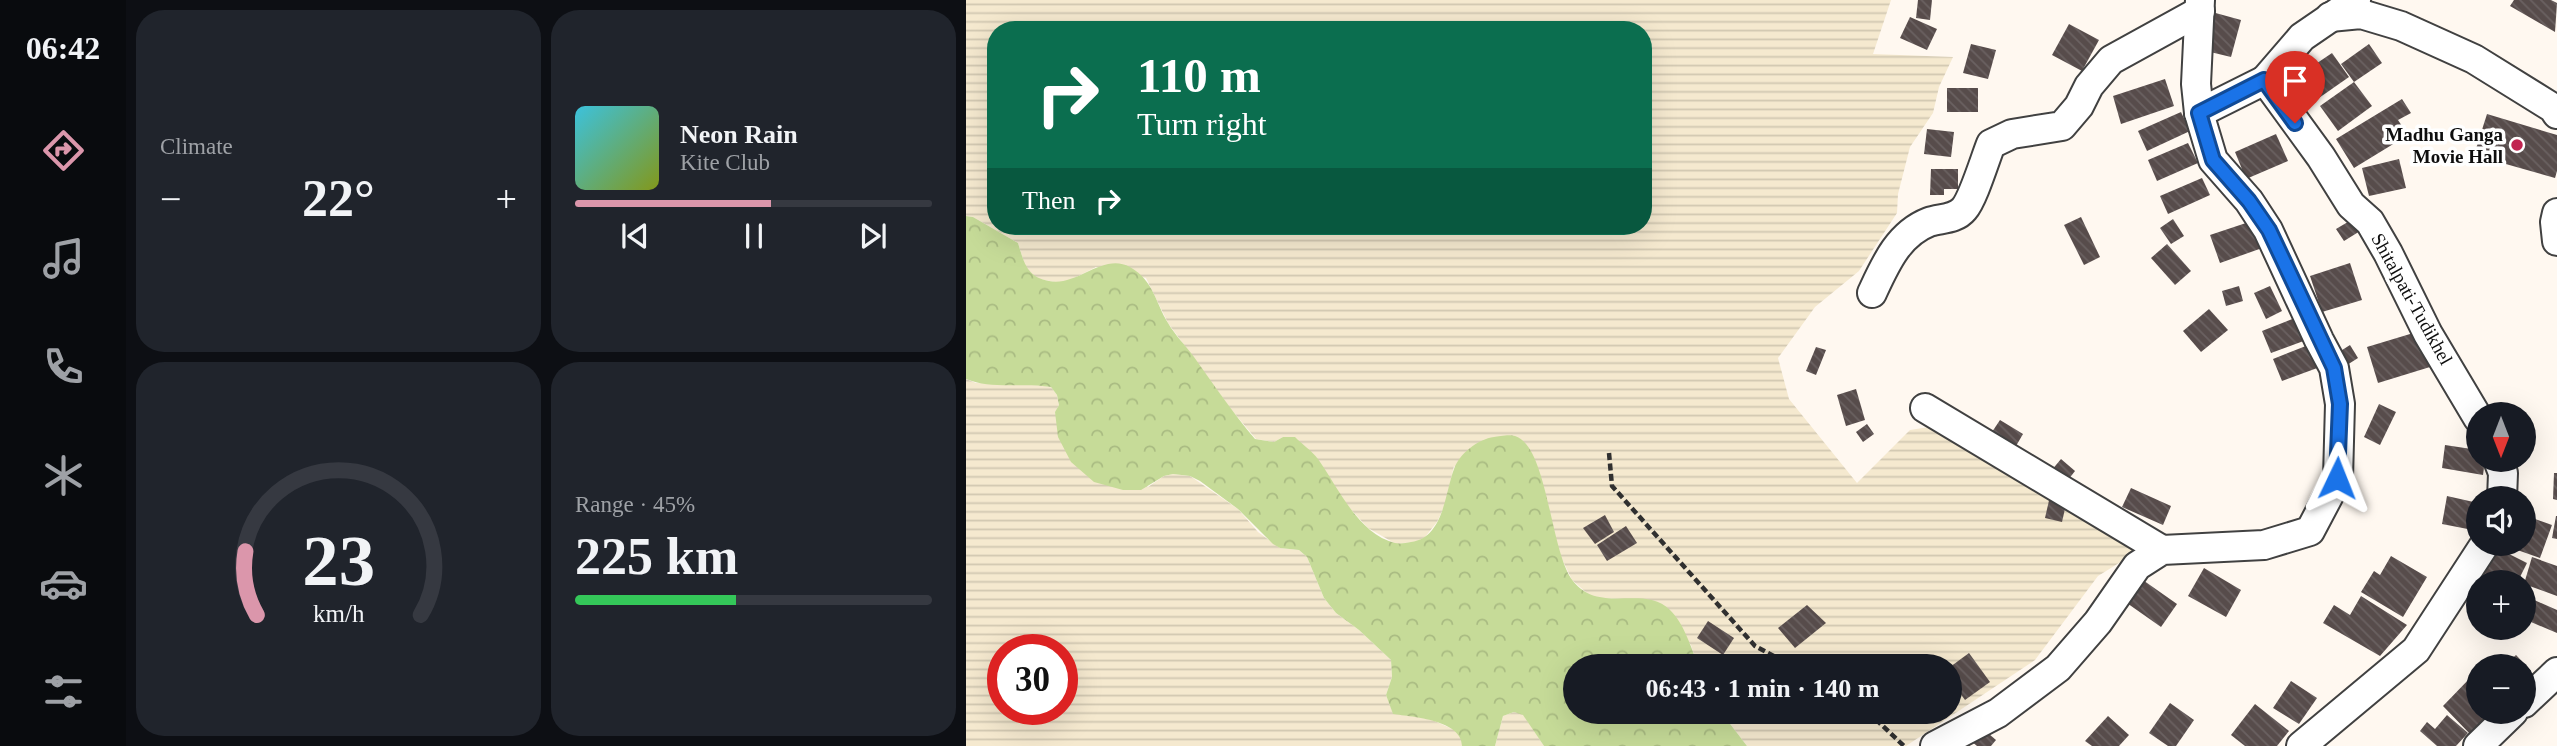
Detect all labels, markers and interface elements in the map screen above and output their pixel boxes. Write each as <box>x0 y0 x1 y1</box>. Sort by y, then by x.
text: 06:42 <box>26 30 100 66</box>
text: 110 m <box>1137 48 1261 103</box>
icon: right <box>1022 49 1113 140</box>
pin <box>2265 51 2325 123</box>
icon: arrive <box>2276 62 2314 100</box>
text: Turn right <box>1137 106 1267 142</box>
text: Neon Rain <box>680 120 798 149</box>
place label: Madhu Ganga Movie Hall <box>2385 124 2503 167</box>
icon: directions <box>39 126 88 175</box>
text: Climate <box>160 134 233 159</box>
marker: Madhu Ganga Movie Hall <box>2509 137 2525 153</box>
text: Kite Club <box>680 150 770 175</box>
text: 22° <box>302 170 375 227</box>
text: − <box>160 178 181 220</box>
text: + <box>496 178 517 220</box>
icon: right <box>1089 182 1127 220</box>
text: Then <box>1022 186 1075 215</box>
icon: previous <box>616 217 654 255</box>
icon: pause <box>735 217 773 255</box>
icon: next <box>854 217 892 255</box>
street label: Shitalpati-Tudikhel <box>2367 230 2457 368</box>
icon: music <box>39 234 88 283</box>
icon: phone <box>39 342 88 391</box>
north arrow <box>2466 402 2536 472</box>
map controls <box>2466 402 2536 724</box>
position arrow <box>2300 441 2374 515</box>
icon: climate <box>39 451 88 500</box>
button: sound <box>2466 486 2536 556</box>
text: Range · 45% <box>575 492 695 517</box>
text: 23 <box>302 520 375 601</box>
text: 225 km <box>575 528 738 585</box>
icon: car <box>39 559 88 608</box>
button: + <box>2466 570 2536 640</box>
text: km/h <box>313 600 365 627</box>
speed limit sign: 30 <box>987 634 1078 725</box>
button: − <box>2466 654 2536 724</box>
icon: filters <box>39 667 88 716</box>
text: 06:43 · 1 min · 140 m <box>1646 674 1880 703</box>

